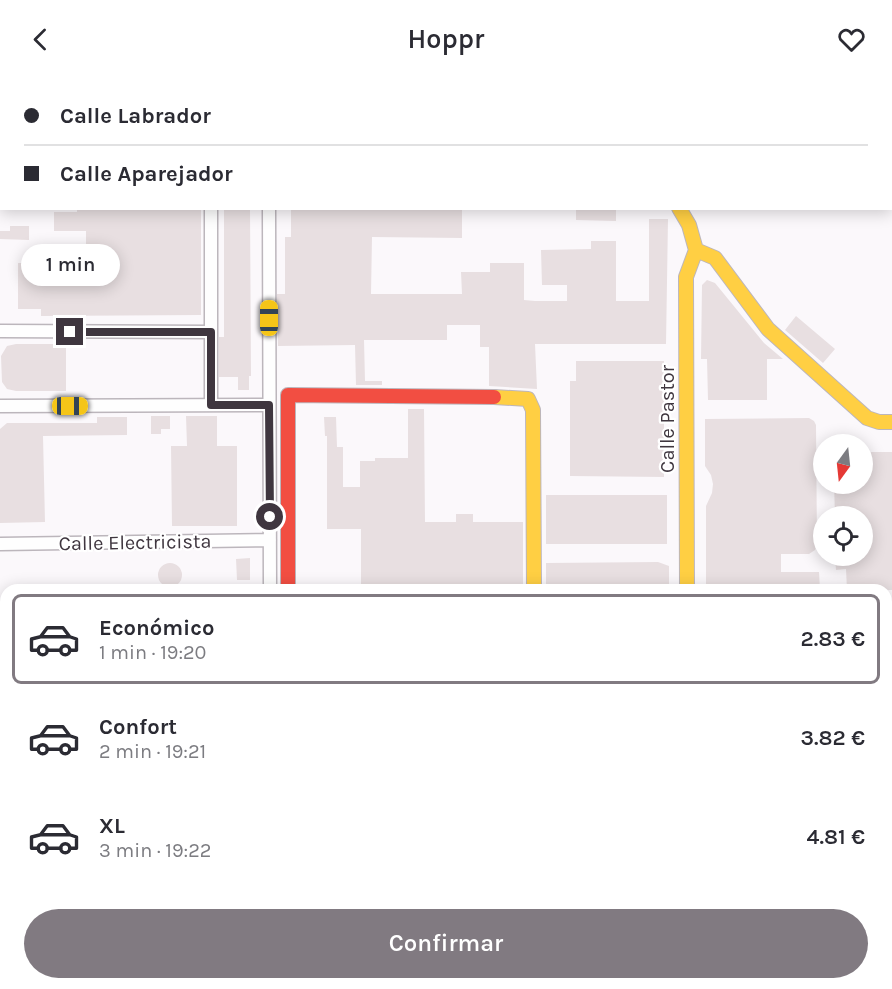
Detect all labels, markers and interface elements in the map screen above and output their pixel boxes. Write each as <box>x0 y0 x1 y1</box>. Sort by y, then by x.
icon: back <box>24 23 57 56</box>
text: Hoppr <box>408 23 484 55</box>
icon: heart <box>835 23 868 56</box>
text: Calle Labrador <box>60 103 211 129</box>
text: Calle Aparejador <box>60 161 233 187</box>
callout: 1 min <box>20 245 119 287</box>
text: 1 min <box>46 253 95 276</box>
car <box>260 300 278 336</box>
route end <box>56 318 83 345</box>
street label: Calle Pastor <box>656 364 679 473</box>
car <box>52 397 88 415</box>
north arrow <box>813 434 873 494</box>
map controls <box>813 434 873 566</box>
route start <box>256 503 283 530</box>
button: locate <box>813 506 873 566</box>
street label: Calle Electricista <box>58 530 212 555</box>
icon: car <box>27 612 81 666</box>
text: Económico <box>99 615 214 641</box>
text: 2.83 € <box>801 626 865 652</box>
text: 1 min · 19:20 <box>99 641 206 664</box>
icon: car <box>27 711 81 765</box>
text: Confort <box>99 714 177 740</box>
text: 3.82 € <box>801 725 865 751</box>
text: 2 min · 19:21 <box>99 740 206 763</box>
icon: car <box>27 810 81 864</box>
text: XL <box>99 813 125 839</box>
text: 4.81 € <box>807 824 865 850</box>
text: 3 min · 19:22 <box>99 839 211 862</box>
button: Confirmar <box>24 909 868 978</box>

